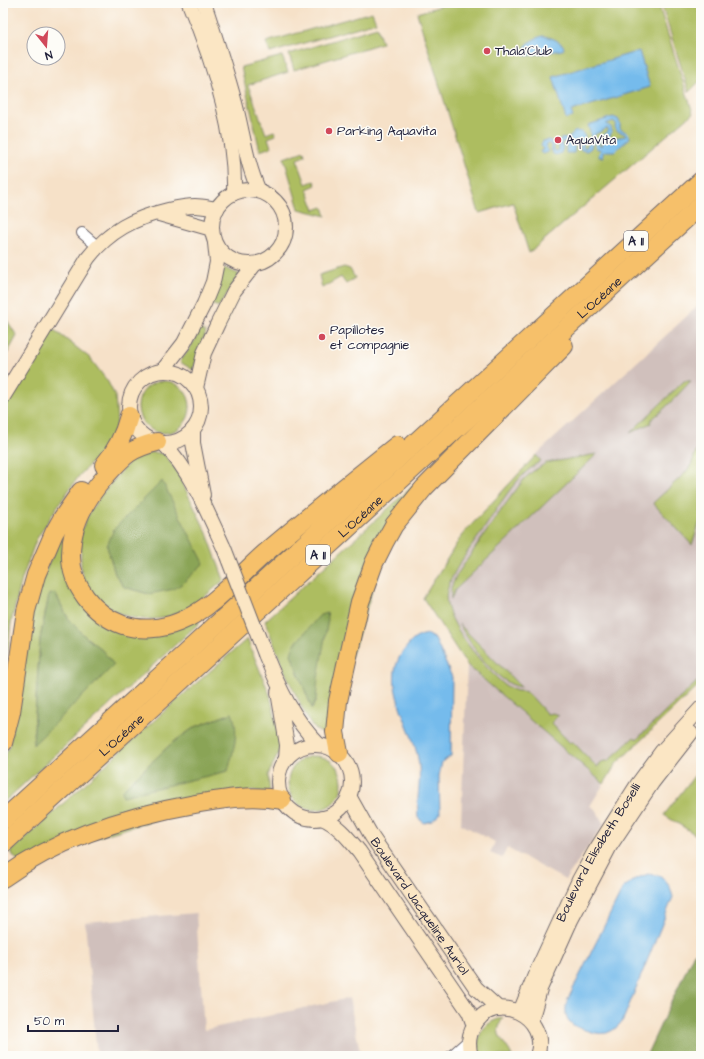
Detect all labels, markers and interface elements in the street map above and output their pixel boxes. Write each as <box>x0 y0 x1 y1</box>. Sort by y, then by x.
north arrow <box>26 26 66 66</box>
place label: Thala'Club <box>495 42 553 60</box>
marker: Thala'Club <box>482 46 492 56</box>
text: N <box>43 47 54 63</box>
place label: Parking Aquavita <box>337 122 437 141</box>
marker: Parking Aquavita <box>324 126 334 136</box>
place label: AquaVita <box>566 131 617 149</box>
marker: AquaVita <box>553 135 563 145</box>
road number: A 11 <box>624 231 648 251</box>
street label: L’Océane <box>573 272 626 323</box>
place label: Papillotes et compagnie <box>330 321 409 355</box>
marker: Papillotes et compagnie <box>317 332 327 342</box>
street label: L’Océane <box>334 491 387 542</box>
road number: A 11 <box>306 545 330 565</box>
street label: L’Océane <box>95 710 148 761</box>
street label: Boulevard Elisabeth Boselli <box>552 780 645 925</box>
street label: Boulevard Jacqueline Auriol <box>366 834 473 978</box>
scale bar <box>28 1007 118 1033</box>
text: 50 m <box>34 1013 65 1030</box>

